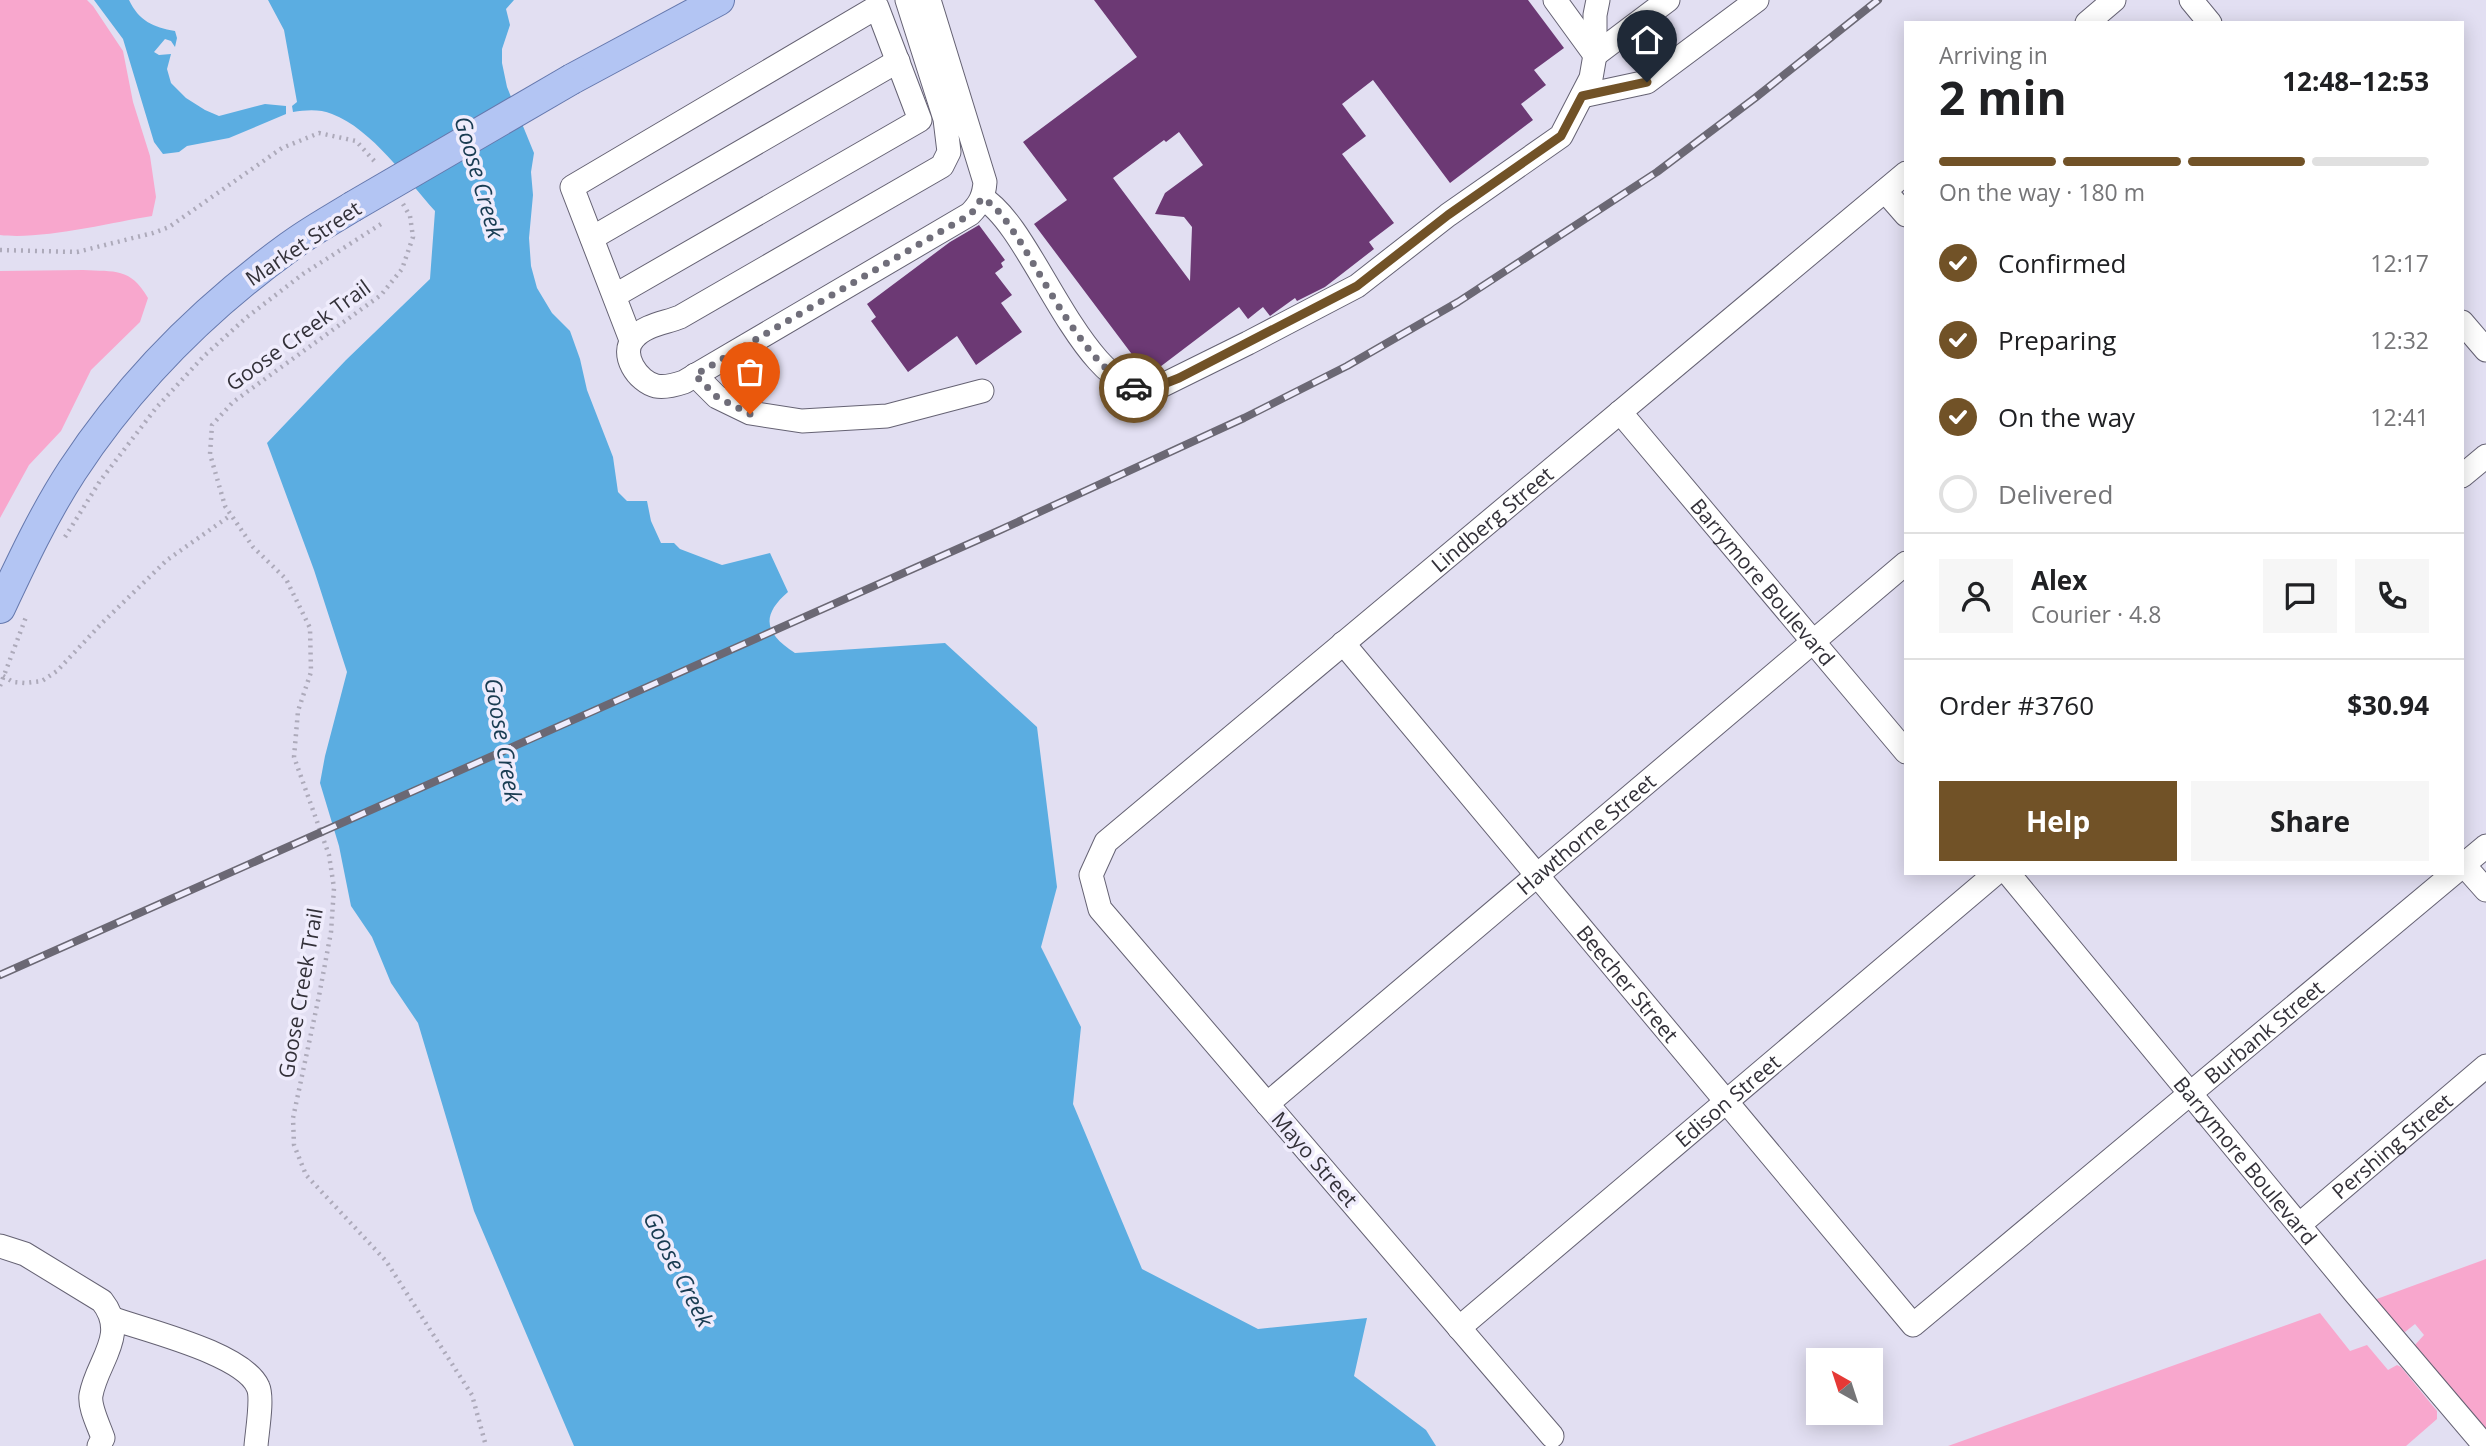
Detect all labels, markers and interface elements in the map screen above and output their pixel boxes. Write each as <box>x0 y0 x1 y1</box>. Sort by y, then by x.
pin <box>1617 10 1677 82</box>
icon: home <box>1628 21 1666 59</box>
text: Arriving in <box>1939 39 2048 71</box>
text: 12:48–12:53 <box>2282 63 2429 99</box>
text: 2 min <box>1939 66 2067 128</box>
water label: Goose Creek <box>447 112 513 243</box>
text: On the way · 180 m <box>1939 176 2145 208</box>
street label: Market Street <box>240 194 366 292</box>
icon: check <box>1939 244 1977 282</box>
text: Confirmed <box>1998 245 2126 281</box>
text: 12:17 <box>2370 247 2429 279</box>
street label: Goose Creek Trail <box>220 273 376 397</box>
icon: check <box>1939 321 1977 359</box>
text: Preparing <box>1998 322 2116 358</box>
text: 12:32 <box>2370 324 2429 356</box>
pin <box>720 342 780 414</box>
icon: bag <box>731 353 769 391</box>
courier <box>1099 353 1169 423</box>
icon: car <box>1115 369 1153 407</box>
icon: check <box>1939 398 1977 436</box>
text: On the way <box>1998 399 2135 435</box>
text: 12:41 <box>2370 401 2429 433</box>
street label: Lindberg Street <box>1425 460 1559 578</box>
text: Delivered <box>1998 476 2113 512</box>
street label: Barrymore Boulevard <box>1684 492 1841 672</box>
button: person <box>1939 559 2013 633</box>
button: chat <box>2263 559 2337 633</box>
button: phone <box>2355 559 2429 633</box>
text: Alex <box>2031 562 2087 598</box>
text: Courier · 4.8 <box>2031 598 2161 630</box>
water label: Goose Creek <box>477 675 531 805</box>
text: Order #3760 <box>1939 687 2094 723</box>
text: $30.94 <box>2347 687 2429 723</box>
street label: Hawthorne Street <box>1511 767 1661 901</box>
button: Help <box>1939 781 2177 861</box>
button: Share <box>2191 781 2429 861</box>
street label: Goose Creek Trail <box>271 906 329 1080</box>
street label: Beecher Street <box>1571 919 1685 1048</box>
street label: Burbank Street <box>2198 974 2329 1090</box>
street label: Edison Street <box>1669 1048 1786 1153</box>
street label: Barrymore Boulevard <box>2168 1070 2323 1251</box>
street label: Pershing Street <box>2326 1087 2458 1205</box>
street label: Mayo Street <box>1266 1105 1364 1213</box>
water label: Goose Creek <box>636 1206 722 1333</box>
north arrow <box>1806 1348 1883 1424</box>
map controls <box>1806 1348 1883 1425</box>

